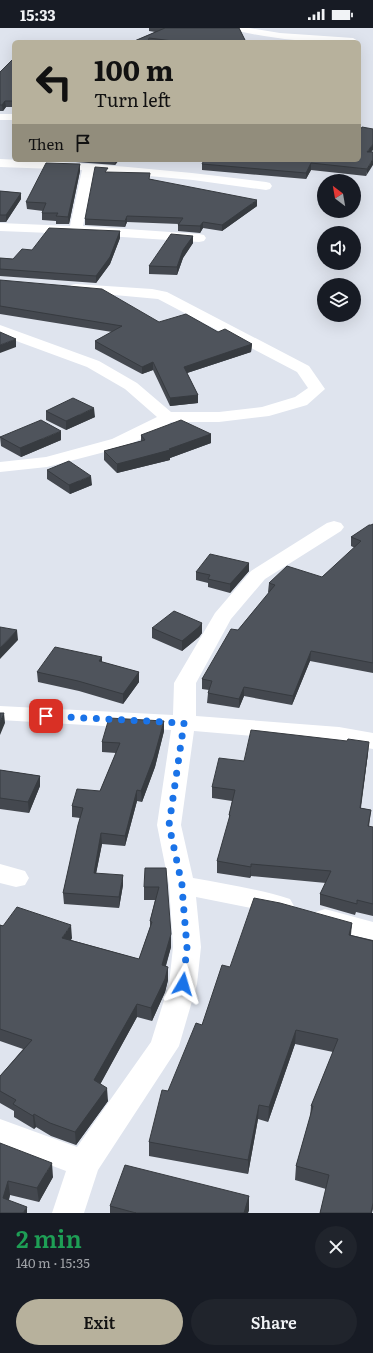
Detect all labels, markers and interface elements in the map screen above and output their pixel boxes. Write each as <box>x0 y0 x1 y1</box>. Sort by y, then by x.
text: 15:33 <box>20 3 56 26</box>
text: 100 m <box>94 48 174 90</box>
icon: left <box>28 56 80 108</box>
text: Turn left <box>94 86 171 113</box>
text: Then <box>28 132 64 155</box>
icon: arrive <box>72 132 94 154</box>
north arrow <box>317 174 361 218</box>
map controls <box>317 174 361 322</box>
button: sound <box>317 226 361 270</box>
button: layers <box>317 278 361 322</box>
pin <box>29 699 63 733</box>
icon: arrive <box>35 705 57 727</box>
position arrow <box>162 963 204 1005</box>
text: 2 min <box>16 1220 82 1255</box>
button: close <box>315 1226 357 1268</box>
text: 140 m · 15:35 <box>16 1253 90 1272</box>
button: Exit <box>16 1299 183 1345</box>
button: Share <box>191 1299 357 1345</box>

